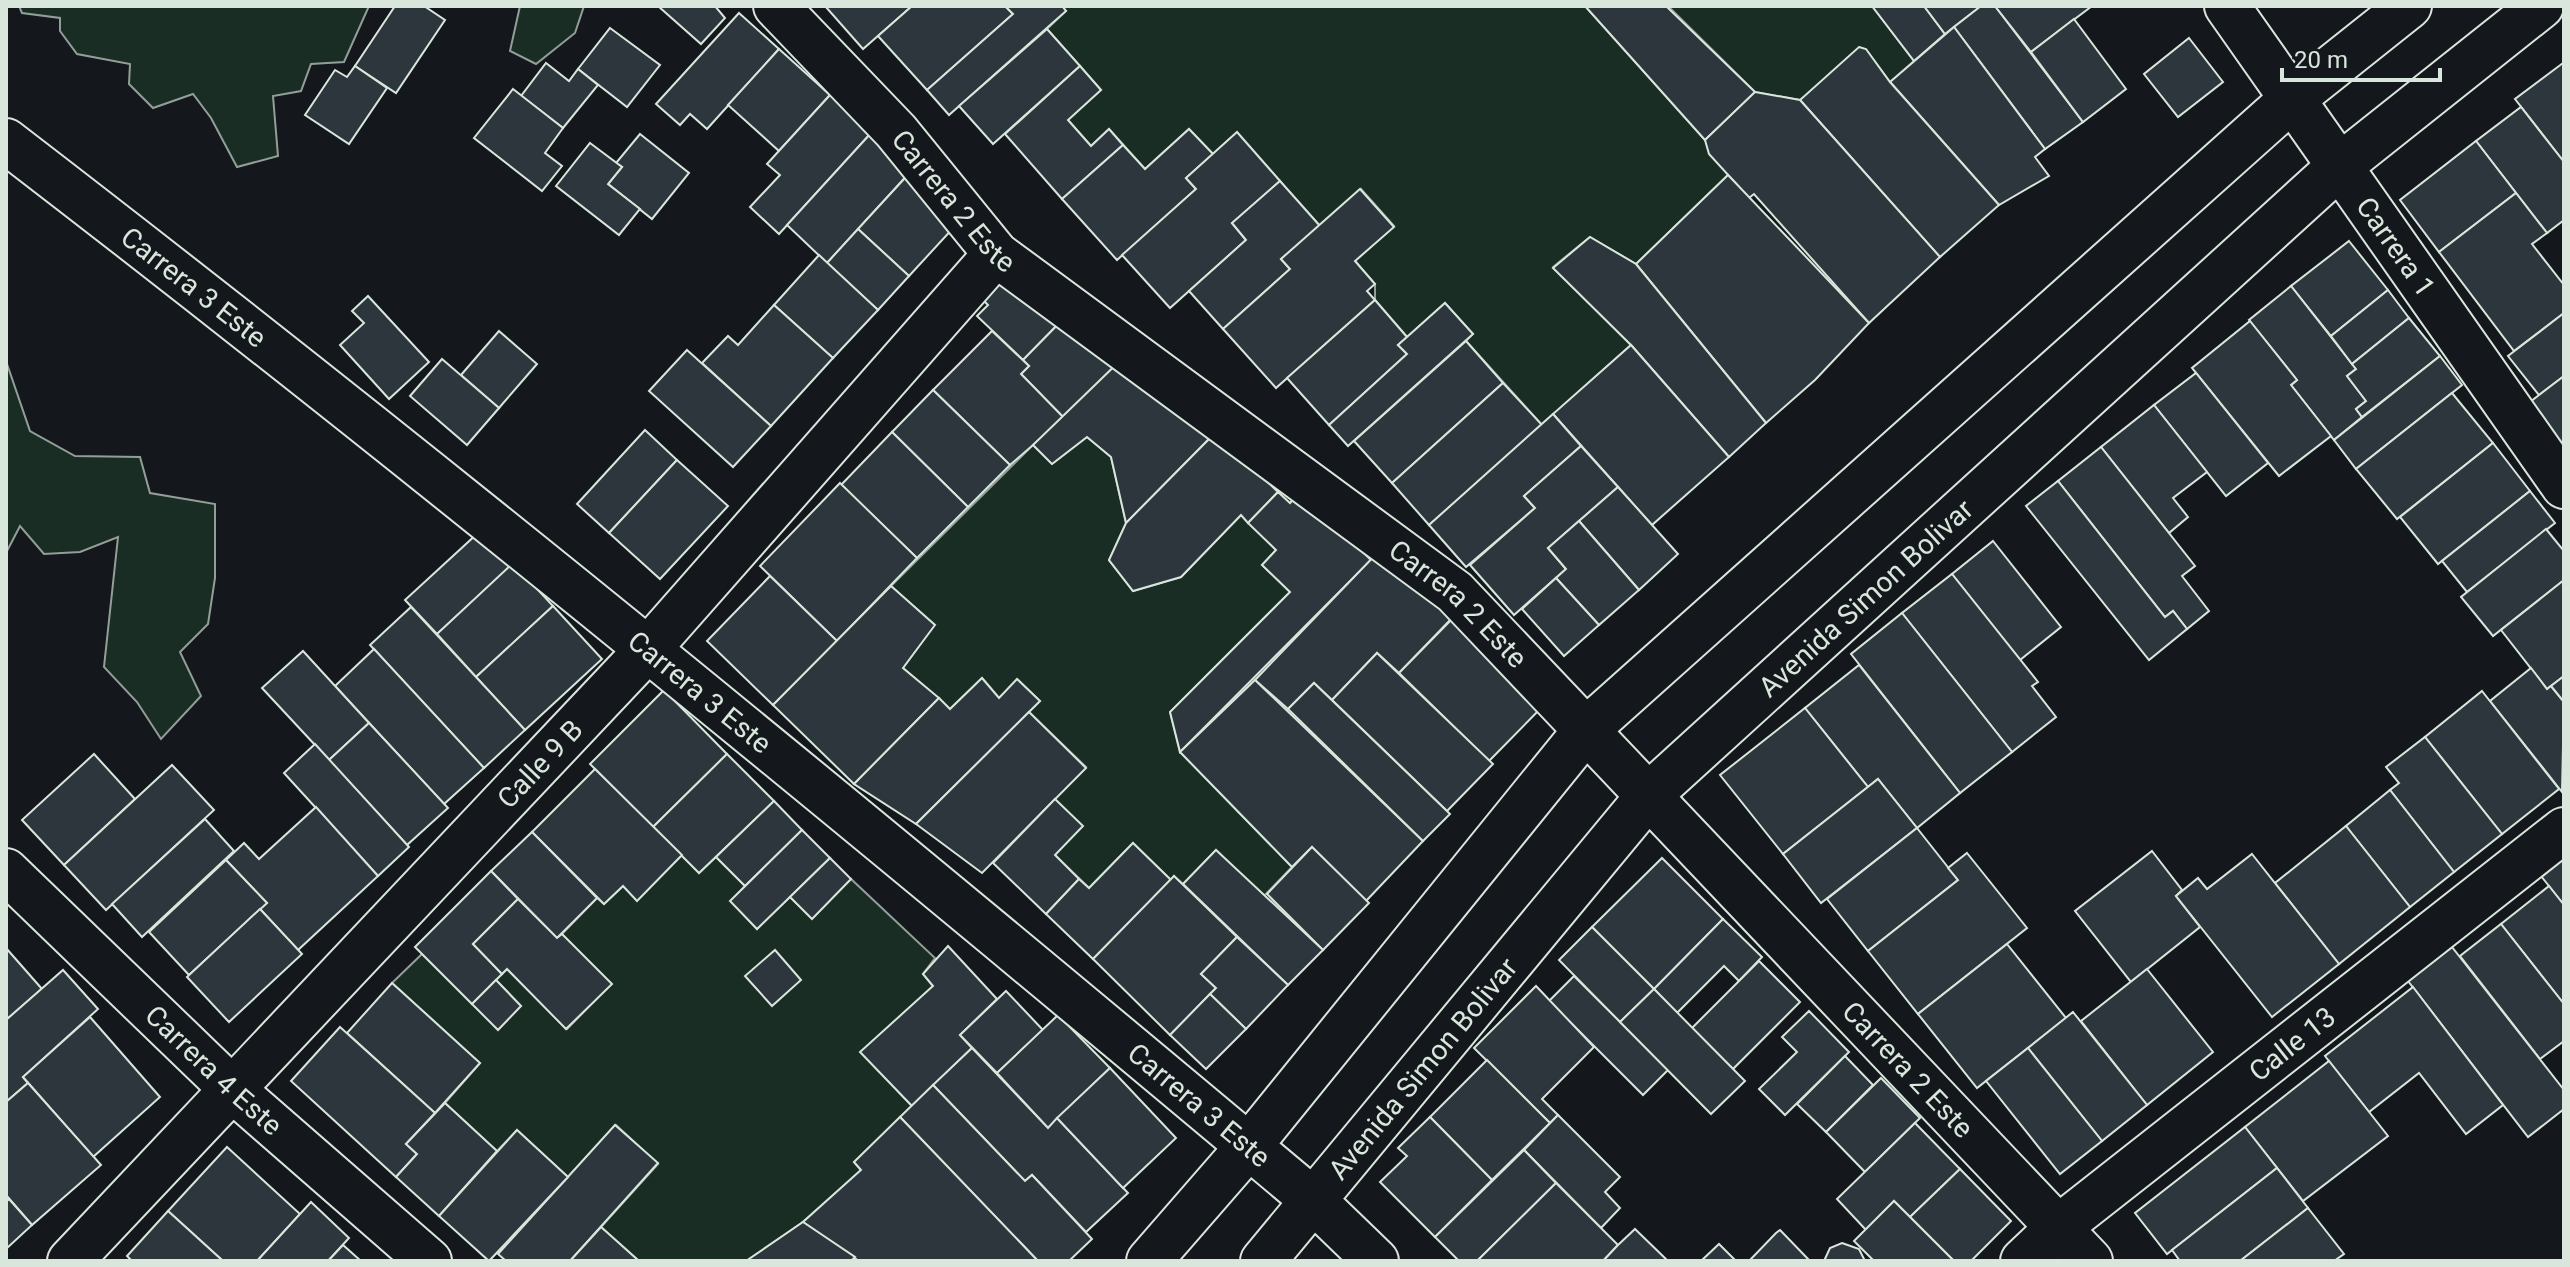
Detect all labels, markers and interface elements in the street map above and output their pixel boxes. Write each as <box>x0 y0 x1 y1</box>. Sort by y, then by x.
scale bar <box>2282 32 2440 82</box>
text: 20 m <box>2294 46 2348 74</box>
street label: Carrera 2 Este <box>885 123 1021 279</box>
street label: Carrera 1 <box>2349 191 2442 303</box>
street label: Carrera 3 Este <box>114 220 273 354</box>
street label: Avenida Simon Bolivar <box>1752 492 1980 704</box>
street label: Carrera 2 Este <box>1383 533 1534 675</box>
street label: Carrera 3 Este <box>621 624 778 760</box>
street label: Calle 9 B <box>491 713 589 815</box>
street label: Avenida Simon Bolivar <box>1322 951 1525 1186</box>
street label: Carrera 2 Este <box>1835 995 1980 1145</box>
street label: Carrera 4 Este <box>138 999 289 1142</box>
street label: Calle 13 <box>2243 1000 2342 1088</box>
street label: Carrera 3 Este <box>1121 1036 1277 1174</box>

